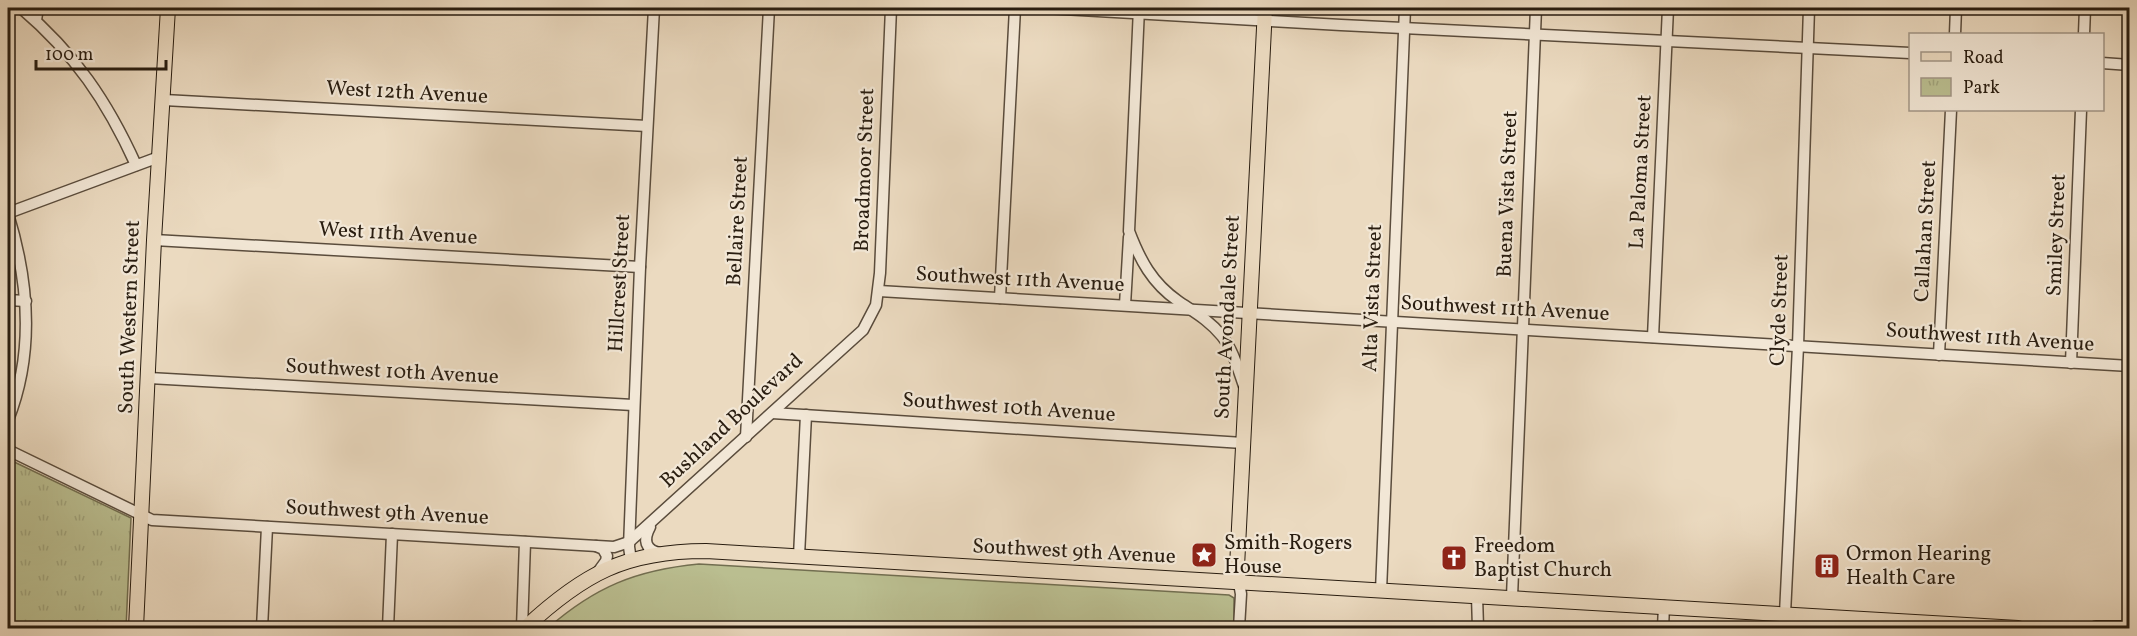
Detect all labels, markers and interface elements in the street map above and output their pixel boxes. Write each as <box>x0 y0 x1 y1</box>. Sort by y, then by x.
scale bar <box>36 33 166 71</box>
legend <box>1909 33 2104 111</box>
text: 100 m <box>45 43 94 68</box>
text: Road <box>1963 46 2004 71</box>
street label: West 12th Avenue <box>325 74 489 112</box>
text: Park <box>1963 76 2000 101</box>
street label: Broadmoor Street <box>848 87 882 253</box>
street label: La Paloma Street <box>1622 94 1660 250</box>
street label: Buena Vista Street <box>1491 110 1525 278</box>
street label: Bellaire Street <box>720 155 756 287</box>
street label: Callahan Street <box>1908 159 1944 303</box>
street label: Smiley Street <box>2040 173 2074 297</box>
street label: Hillcrest Street <box>602 213 638 353</box>
street label: South Avondale Street <box>1208 214 1248 420</box>
street label: West 11th Avenue <box>318 215 478 253</box>
street label: South Western Street <box>112 220 148 414</box>
street label: Alta Vista Street <box>1356 223 1390 373</box>
street label: Clyde Street <box>1764 253 1796 367</box>
street label: Southwest 11th Avenue <box>915 260 1125 300</box>
street label: Southwest 11th Avenue <box>1400 289 1610 329</box>
street label: Southwest 11th Avenue <box>1885 316 2095 360</box>
street label: Bushland Boulevard <box>654 347 810 495</box>
street label: Southwest 10th Avenue <box>285 352 500 392</box>
street label: Southwest 10th Avenue <box>901 386 1117 430</box>
street label: Southwest 9th Avenue <box>284 493 490 533</box>
place label: Smith-Rogers House <box>1224 529 1352 582</box>
street label: Southwest 9th Avenue <box>971 532 1177 572</box>
place label: Freedom Baptist Church <box>1474 532 1612 585</box>
place icon: Smith-Rogers House <box>1189 540 1219 570</box>
place label: Ormon Hearing Health Care <box>1846 540 1991 593</box>
church icon: Freedom Baptist Church <box>1439 543 1469 573</box>
building icon: Ormon Hearing Health Care <box>1812 551 1842 581</box>

